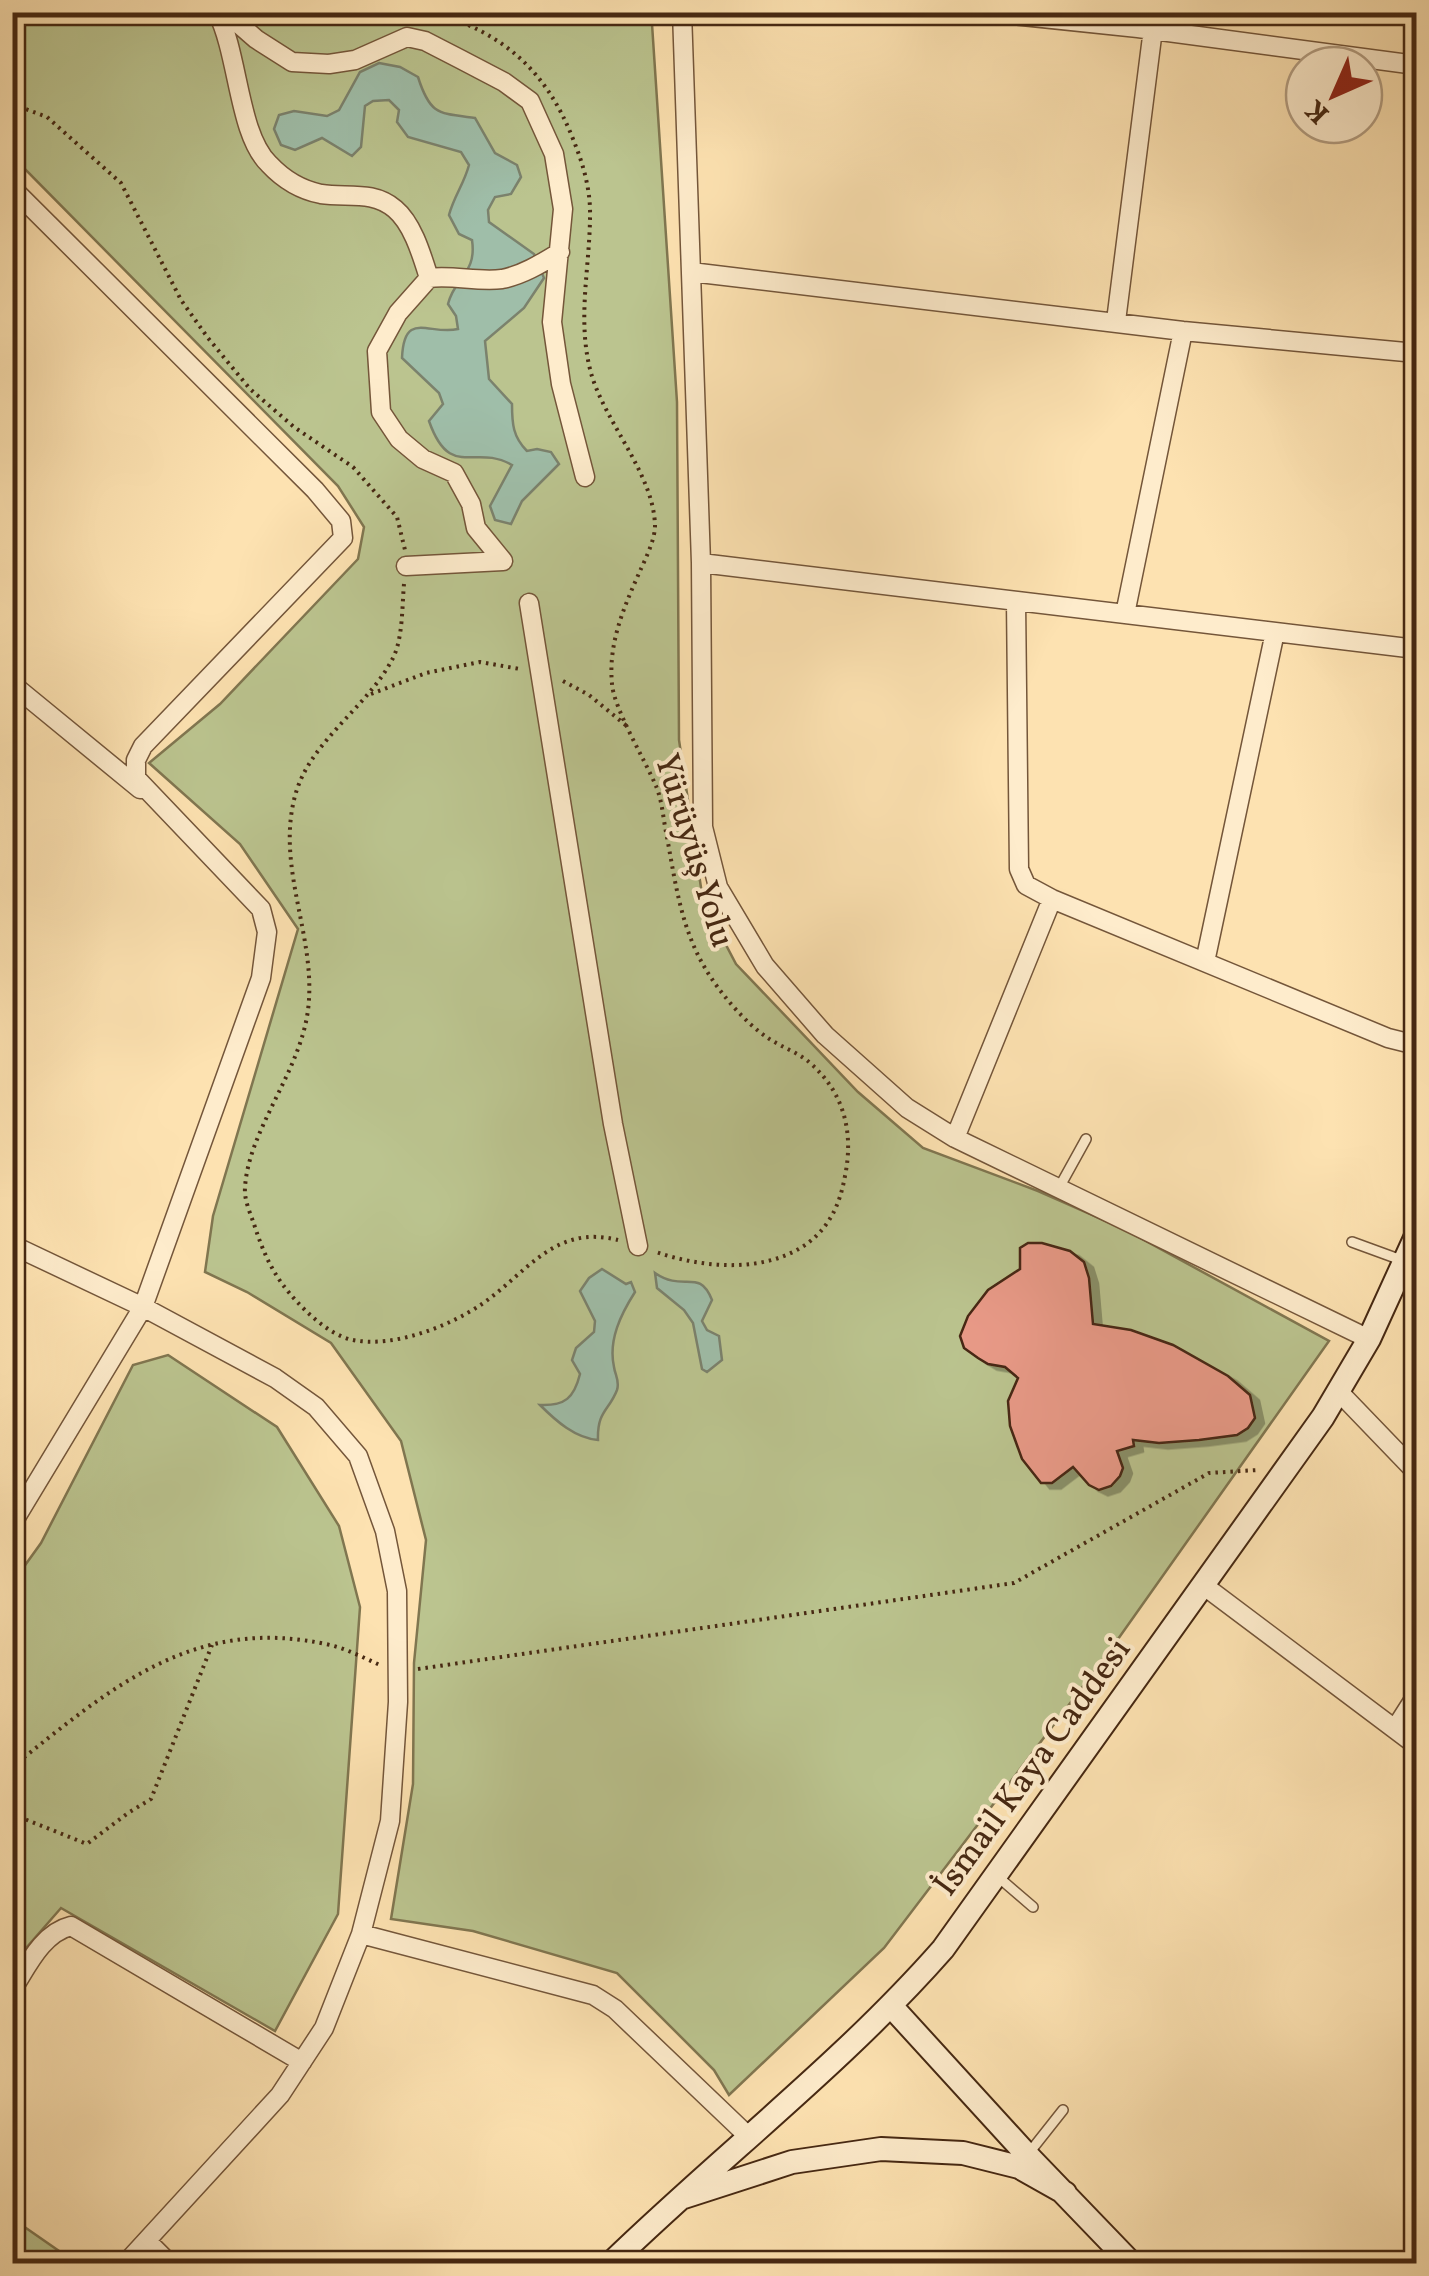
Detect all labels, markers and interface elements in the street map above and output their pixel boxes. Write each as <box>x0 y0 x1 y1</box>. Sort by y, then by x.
north arrow <box>1284 45 1384 145</box>
text: K <box>1297 90 1339 132</box>
street label: Yürüyüş Yolu <box>641 748 745 954</box>
street label: İsmail Kaya Caddesi <box>923 1629 1144 1907</box>

